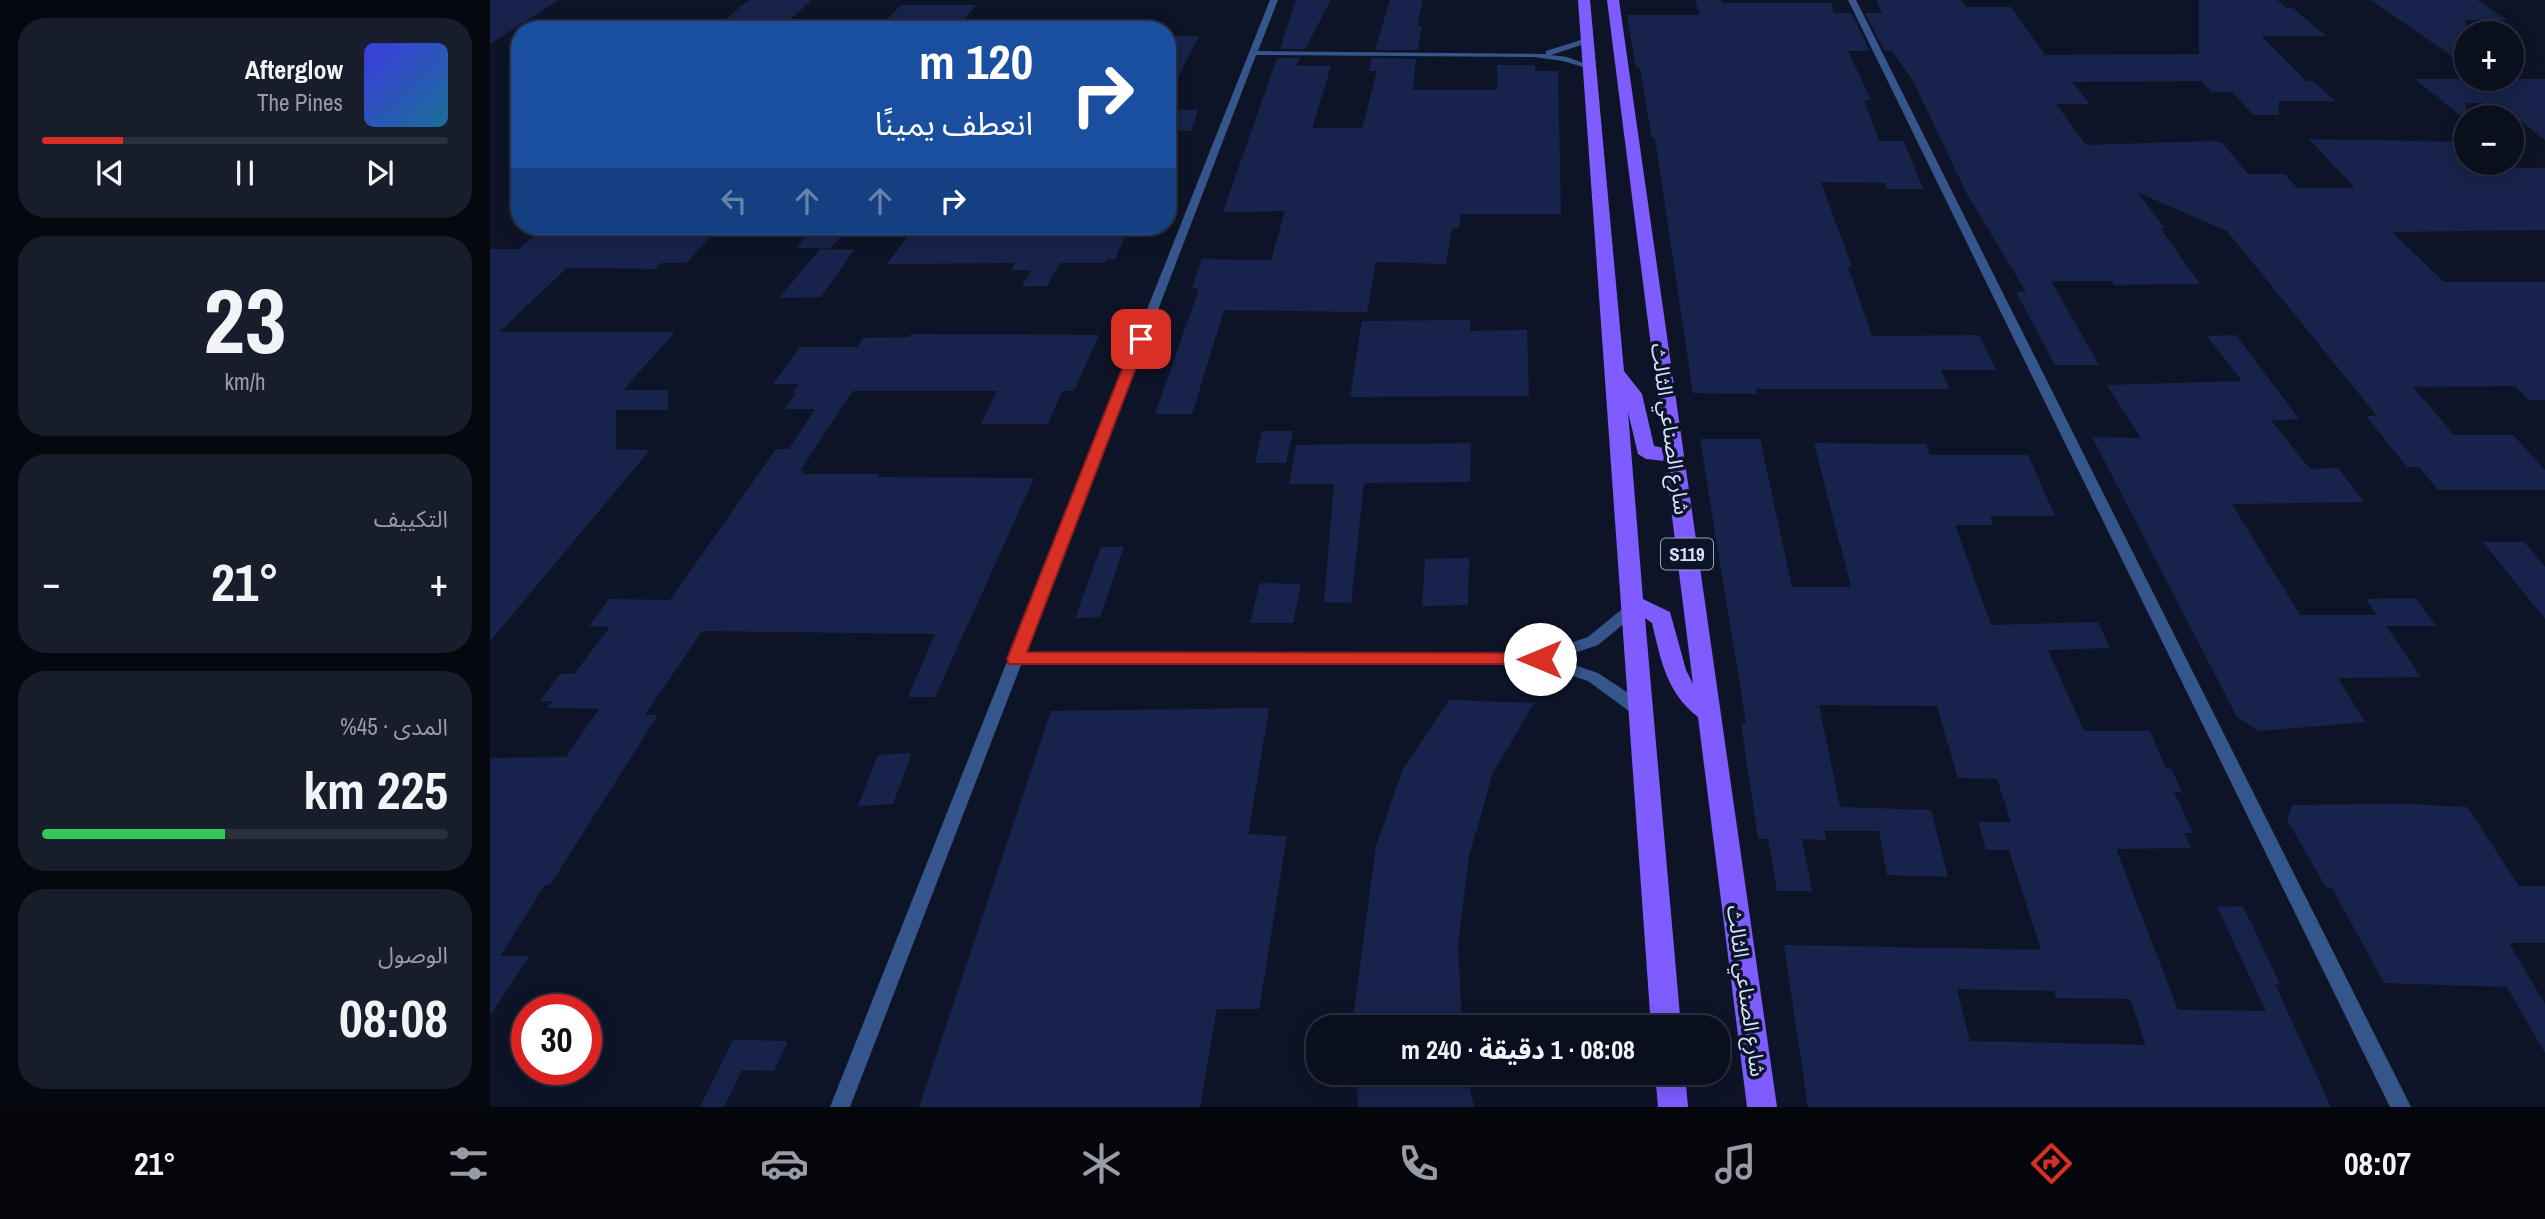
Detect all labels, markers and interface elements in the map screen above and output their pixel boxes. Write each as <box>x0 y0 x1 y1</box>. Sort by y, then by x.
map controls <box>2454 21 2524 175</box>
button: + <box>2454 21 2524 91</box>
text: 120 m <box>919 28 1033 94</box>
icon: right <box>1057 49 1148 140</box>
text: Afterglow <box>245 52 343 87</box>
text: The Pines <box>257 87 343 118</box>
text: انعطف يمينًا <box>875 102 1033 145</box>
button: − <box>2454 105 2524 175</box>
icon: previous <box>91 154 129 192</box>
icon: pause <box>226 154 264 192</box>
icon: next <box>361 154 399 192</box>
icon: left <box>715 182 753 220</box>
icon: ahead <box>788 182 826 220</box>
icon: ahead <box>861 182 899 220</box>
icon: right <box>934 182 972 220</box>
text: 23 <box>204 259 287 381</box>
pin <box>1111 309 1171 369</box>
icon: arrive <box>1122 320 1160 358</box>
street label: شارع الصناعي الثالث <box>1642 341 1697 517</box>
text: km/h <box>225 366 265 397</box>
text: التكييف <box>374 503 448 534</box>
road number: S119 <box>1661 538 1713 569</box>
text: 21° <box>211 547 279 617</box>
text: − <box>42 557 60 608</box>
text: + <box>430 557 448 608</box>
position arrow <box>1503 622 1577 696</box>
text: المدى · 45% <box>340 711 448 742</box>
text: 225 km <box>303 755 448 825</box>
street label: شارع الصناعي الثالث <box>1718 903 1773 1079</box>
text: الوصول <box>378 939 448 970</box>
text: 08:08 <box>339 983 448 1053</box>
speed limit sign: 30 <box>511 994 602 1085</box>
text: 08:08 · 1 دقيقة · 240 m <box>1401 1032 1635 1067</box>
icon: filters <box>444 1139 493 1188</box>
icon: car <box>760 1139 809 1188</box>
icon: climate <box>1077 1139 1126 1188</box>
icon: phone <box>1394 1139 1443 1188</box>
icon: music <box>1711 1139 1760 1188</box>
icon: directions <box>2027 1139 2076 1188</box>
text: 21° <box>134 1142 176 1185</box>
text: 08:07 <box>2344 1142 2411 1185</box>

